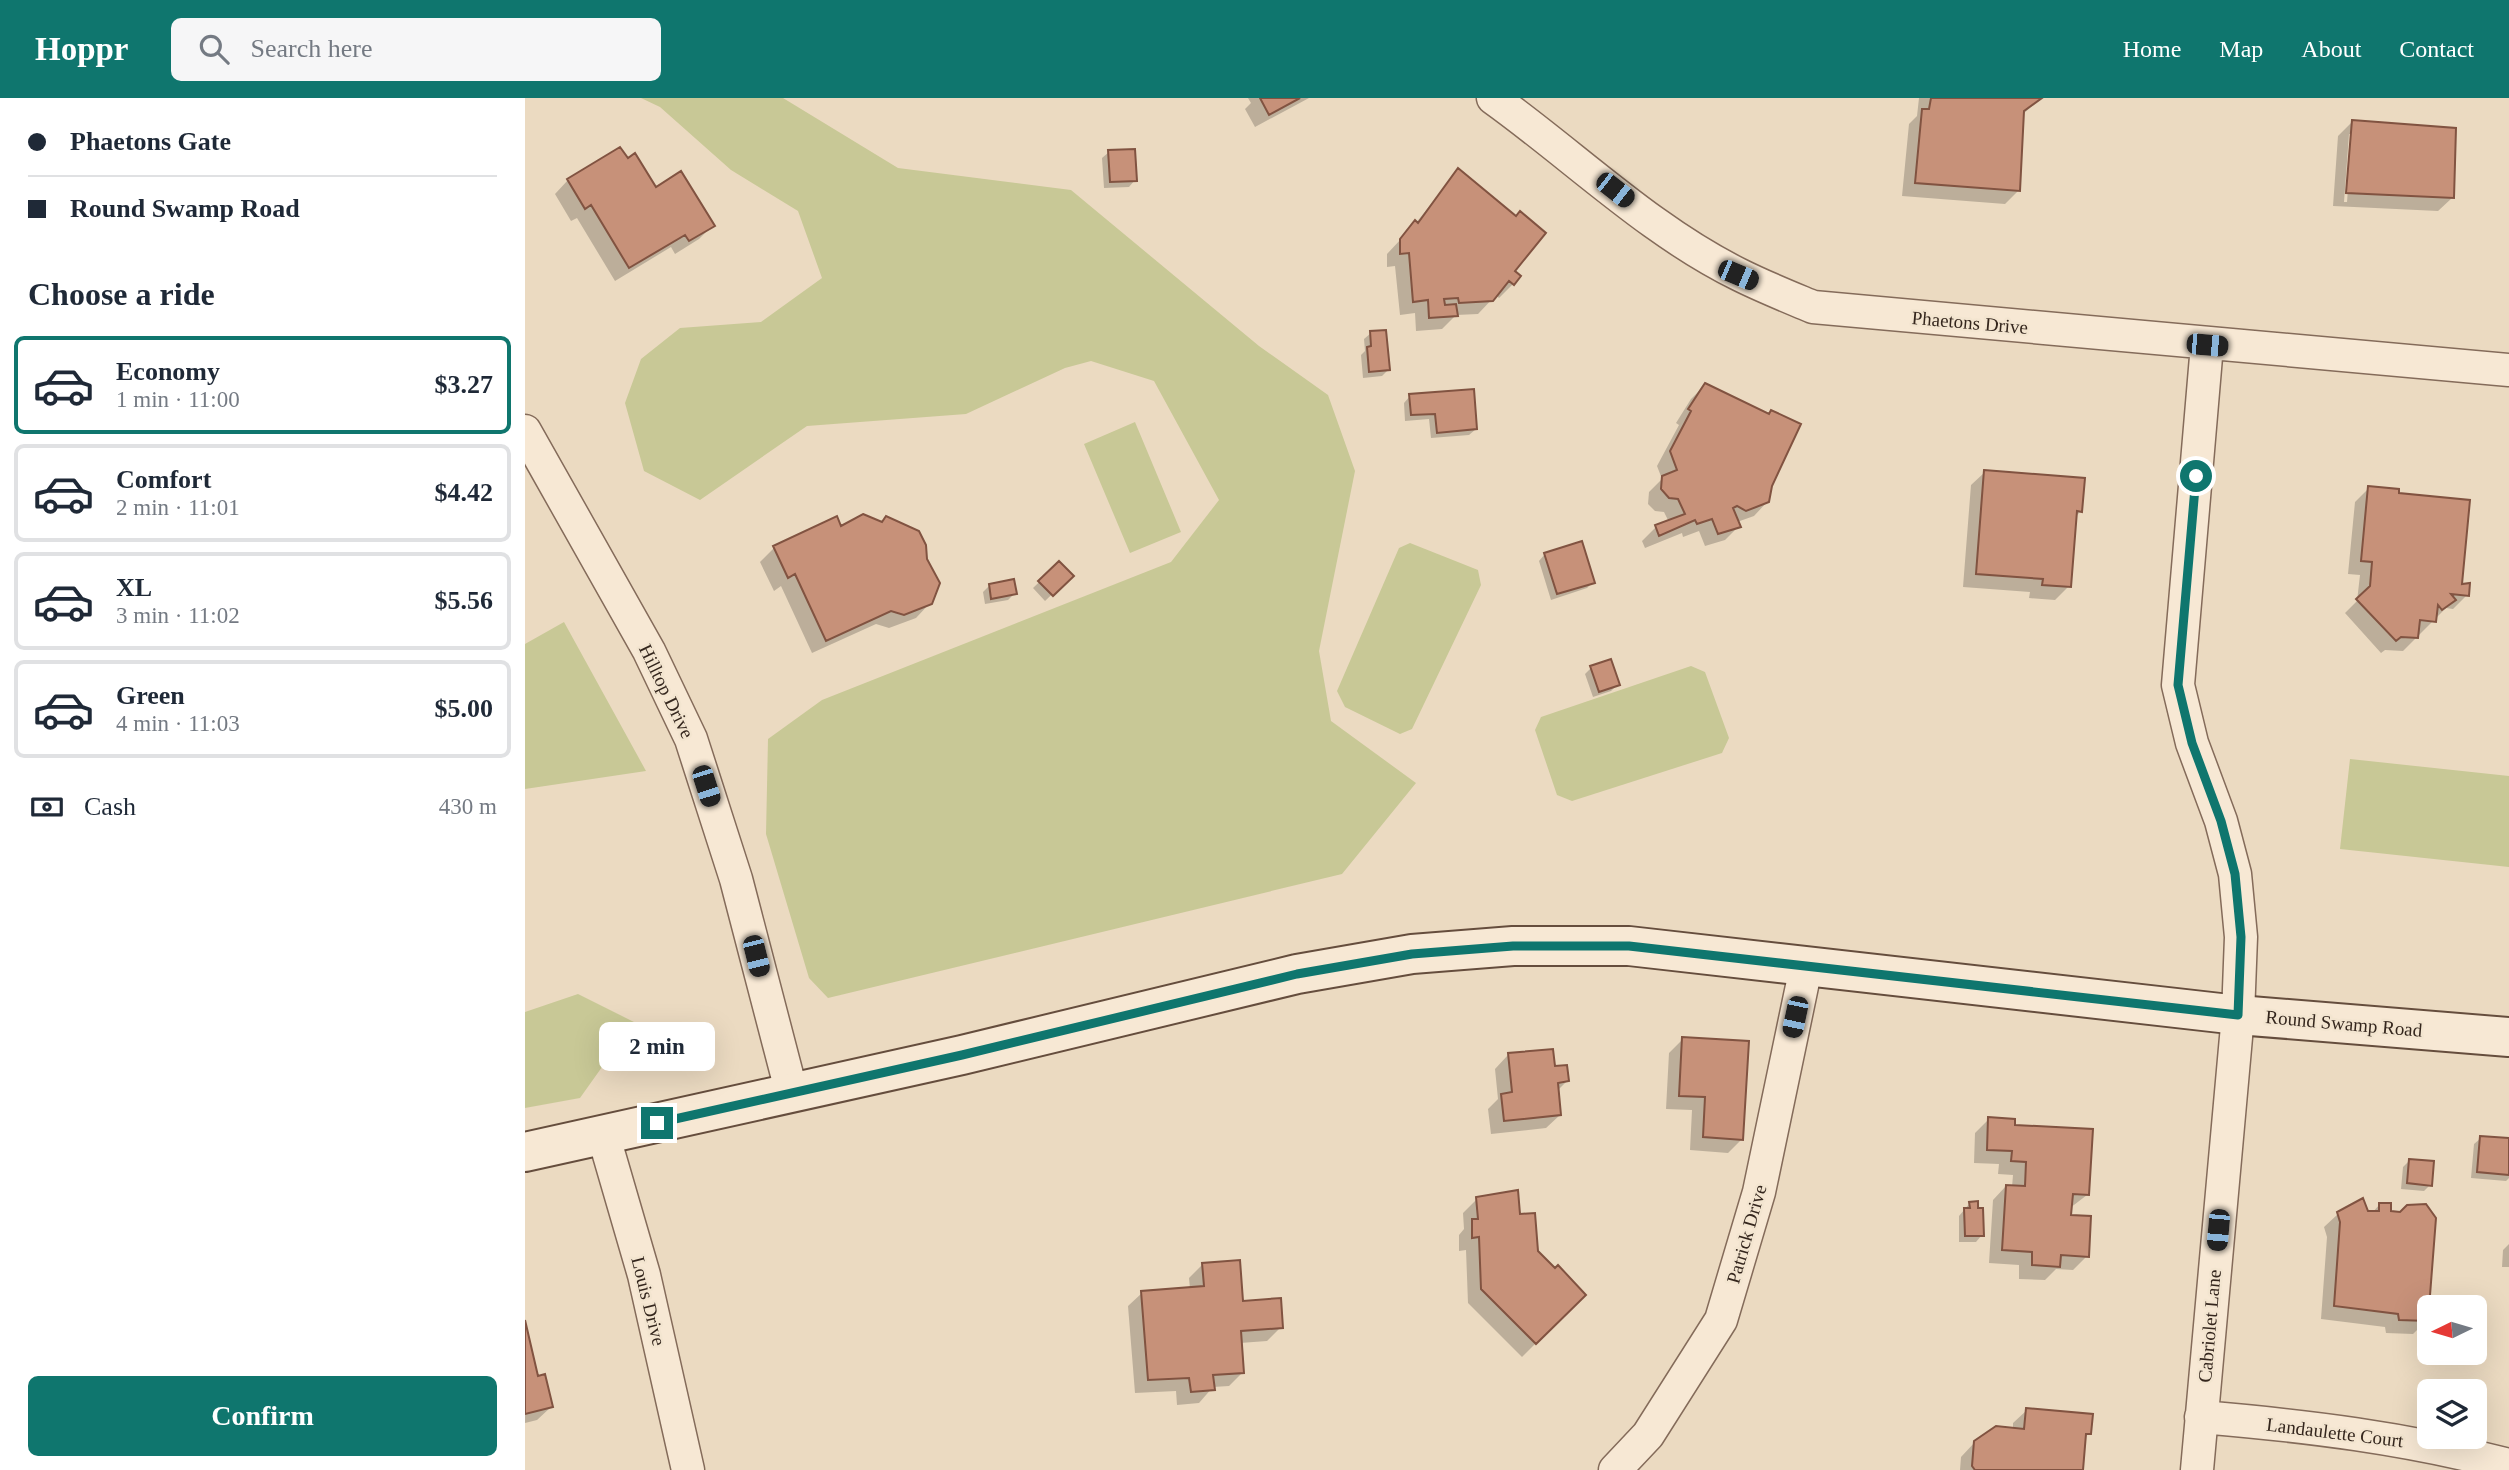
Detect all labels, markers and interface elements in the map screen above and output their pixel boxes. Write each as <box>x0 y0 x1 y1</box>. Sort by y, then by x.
search box <box>171 18 661 81</box>
icon: search <box>195 30 233 68</box>
text: Hoppr <box>35 31 129 67</box>
text: Search here <box>251 34 373 63</box>
text: Home <box>2123 36 2181 62</box>
text: Map <box>2219 36 2263 62</box>
text: About <box>2301 36 2361 62</box>
text: Contact <box>2399 36 2474 62</box>
text: Phaetons Gate <box>70 127 231 156</box>
car <box>1592 169 1639 211</box>
text: Round Swamp Road <box>70 194 300 223</box>
car <box>1715 257 1762 293</box>
text: Choose a ride <box>28 276 215 312</box>
street label: Phaetons Drive <box>1911 307 2029 338</box>
car <box>2186 333 2229 357</box>
icon: car <box>32 354 95 417</box>
text: Economy <box>116 357 220 386</box>
text: $3.27 <box>435 370 493 399</box>
text: 1 min · 11:00 <box>116 387 240 412</box>
route start <box>2180 460 2212 492</box>
icon: car <box>32 462 95 525</box>
text: Comfort <box>116 465 211 494</box>
text: $4.42 <box>435 478 493 507</box>
text: 2 min · 11:01 <box>116 495 240 520</box>
icon: car <box>32 570 95 633</box>
text: XL <box>116 573 152 602</box>
text: $5.56 <box>435 586 493 615</box>
text: 3 min · 11:02 <box>116 603 240 628</box>
street label: Hilltop Drive <box>635 641 698 742</box>
icon: car <box>32 678 95 741</box>
text: Green <box>116 681 185 710</box>
text: $5.00 <box>435 694 493 723</box>
text: 4 min · 11:03 <box>116 711 240 736</box>
car <box>690 763 723 809</box>
icon: cash <box>28 788 66 826</box>
text: Cash <box>84 792 136 821</box>
text: 430 m <box>439 794 497 819</box>
car <box>741 933 772 979</box>
car <box>1781 994 1810 1040</box>
street label: Round Swamp Road <box>2265 1006 2424 1041</box>
callout: 2 min <box>599 1021 715 1070</box>
text: 2 min <box>629 1034 685 1059</box>
route end <box>641 1107 673 1139</box>
street label: Patrick Drive <box>1722 1182 1771 1286</box>
car <box>2206 1208 2231 1252</box>
street label: Louis Drive <box>627 1254 670 1348</box>
street label: Cabriolet Lane <box>2194 1269 2225 1383</box>
north arrow <box>2417 1295 2487 1365</box>
map controls <box>2417 1295 2487 1449</box>
button: Confirm <box>28 1376 497 1456</box>
button: layers <box>2417 1379 2487 1449</box>
street label: Landaulette Court <box>2265 1414 2405 1451</box>

